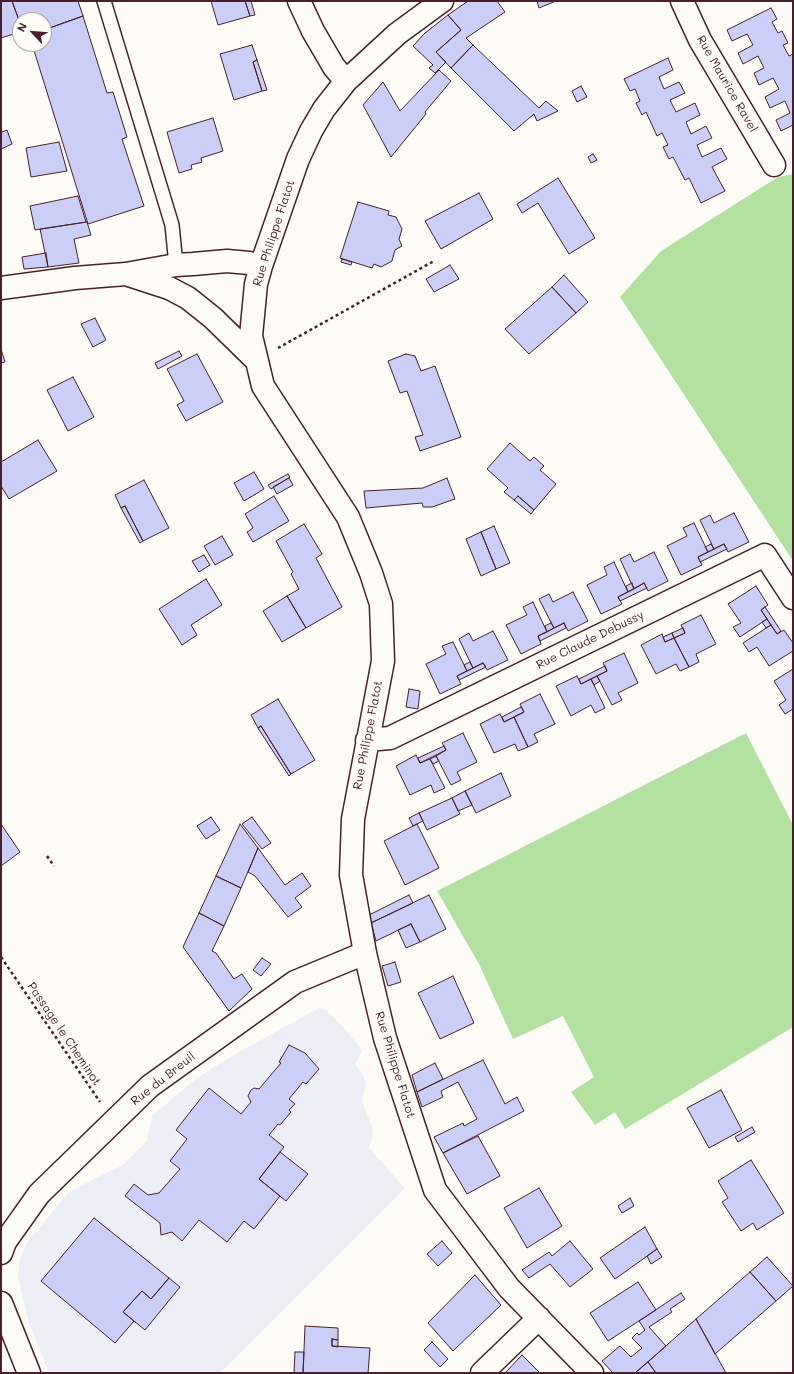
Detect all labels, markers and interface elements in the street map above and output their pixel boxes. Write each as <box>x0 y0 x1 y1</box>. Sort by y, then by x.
north arrow <box>12 12 52 52</box>
text: N <box>13 20 30 34</box>
street label: Rue Maurice Ravel <box>693 33 761 135</box>
street label: Rue Philippe Flatot <box>250 178 298 288</box>
street label: Rue Claude Debussy <box>534 608 646 672</box>
street label: Rue Philippe Flatot <box>350 679 386 791</box>
street label: Passage le Cheminot <box>24 980 104 1088</box>
street label: Rue Philippe Flatot <box>372 1010 418 1120</box>
street label: Rue du Breuil <box>128 1049 198 1109</box>

